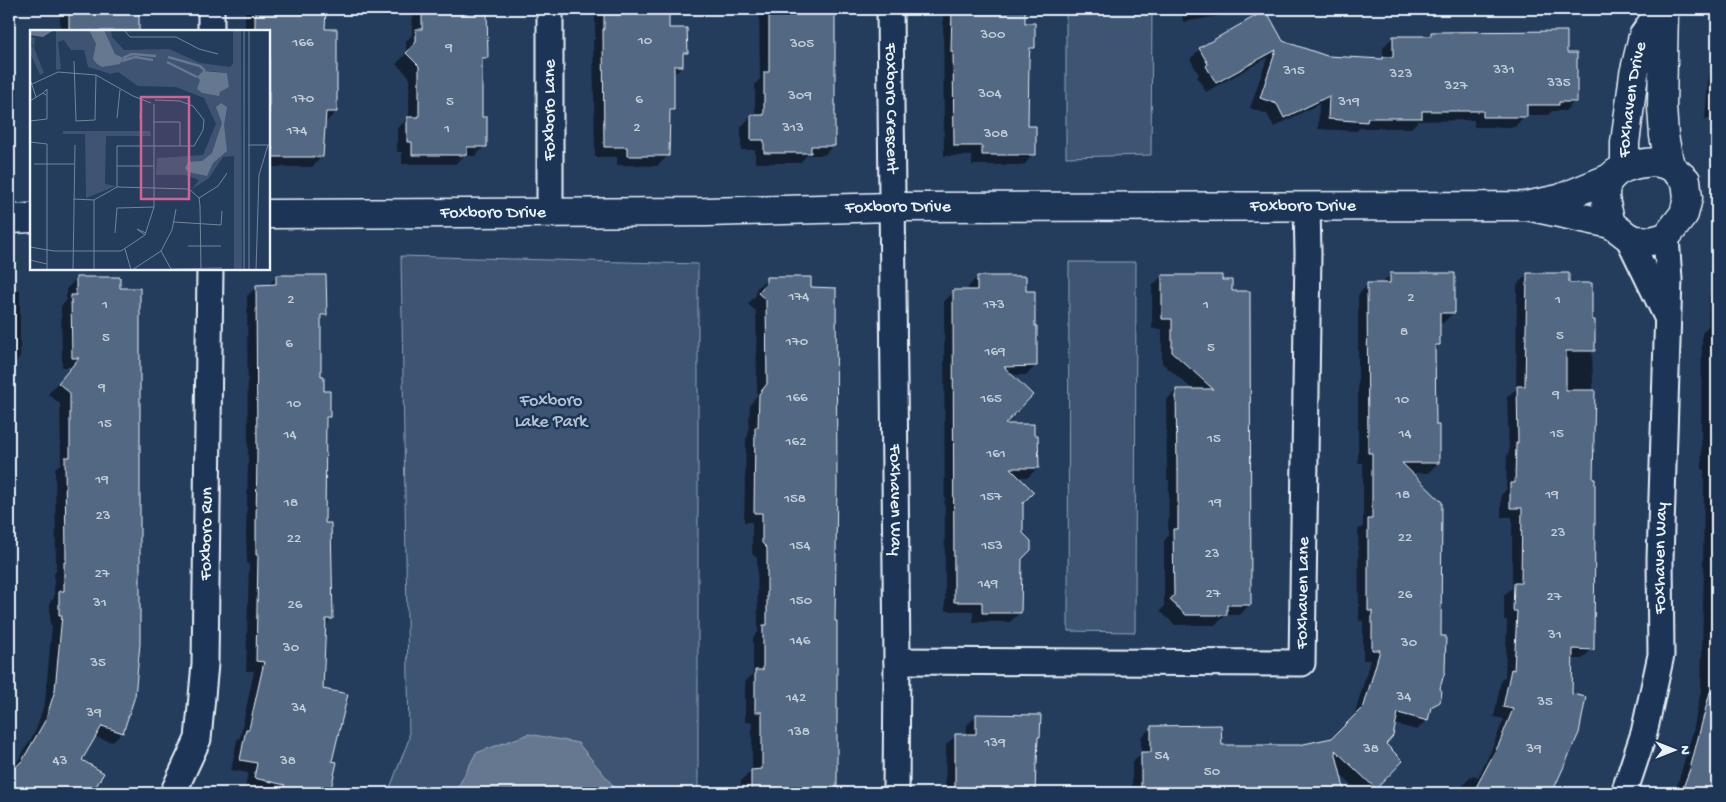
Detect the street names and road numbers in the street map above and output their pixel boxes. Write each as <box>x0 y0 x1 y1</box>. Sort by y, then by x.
street label: Foxhaven Drive <box>1615 39 1652 159</box>
street label: Foxboro Crescent <box>880 42 902 175</box>
street label: Foxboro Lane <box>540 59 561 162</box>
street label: Foxboro Drive <box>844 196 952 219</box>
street label: Foxboro Drive <box>1249 196 1357 217</box>
street label: Foxboro Drive <box>439 202 547 224</box>
street label: Foxhaven Way <box>884 443 906 556</box>
street label: Foxboro Run <box>196 487 218 582</box>
street label: Foxhaven Way <box>1649 502 1672 615</box>
street label: Foxhaven Lane <box>1292 536 1314 650</box>

